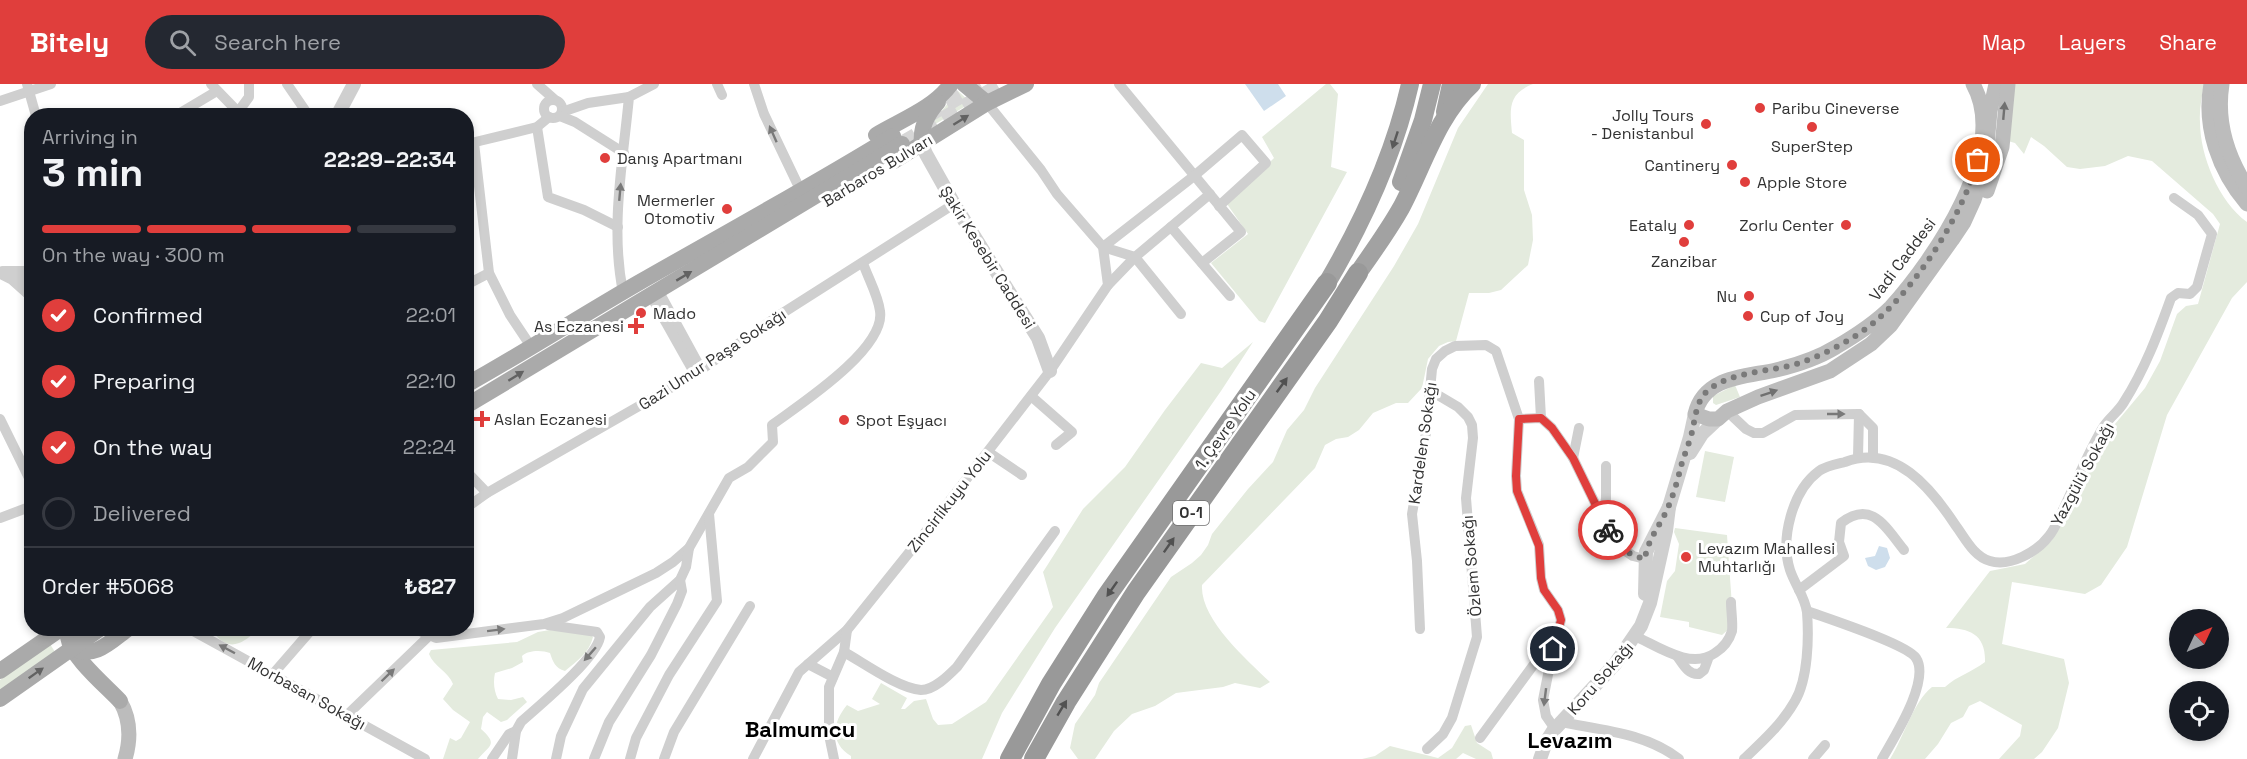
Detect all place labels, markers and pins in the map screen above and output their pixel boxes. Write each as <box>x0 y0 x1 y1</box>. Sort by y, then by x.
place label: Paribu Cineverse <box>1772 98 1900 119</box>
marker: Paribu Cineverse <box>1753 101 1767 115</box>
place label: Jolly Tours - Denistanbul <box>1591 105 1694 144</box>
marker: Jolly Tours - Denistanbul <box>1699 117 1713 131</box>
marker: SuperStep <box>1805 120 1819 134</box>
pin <box>1952 134 2003 185</box>
place label: SuperStep <box>1771 136 1853 157</box>
place label: Danış Apartmanı <box>617 148 743 169</box>
marker: Danış Apartmanı <box>598 151 612 165</box>
place label: Cantinery <box>1645 155 1720 176</box>
marker: Cantinery <box>1725 158 1739 172</box>
place label: Apple Store <box>1757 172 1847 193</box>
marker: Apple Store <box>1738 175 1752 189</box>
place label: Mermerler Otomotiv <box>637 190 715 229</box>
marker: Mermerler Otomotiv <box>720 202 734 216</box>
place label: Eataly <box>1629 215 1677 236</box>
place label: Zorlu Center <box>1739 215 1834 236</box>
marker: Eataly <box>1682 218 1696 232</box>
marker: Zorlu Center <box>1839 218 1853 232</box>
marker: Zanzibar <box>1677 235 1691 249</box>
place label: Zanzibar <box>1651 251 1717 272</box>
place label: Nu <box>1717 286 1737 307</box>
marker: Nu <box>1742 289 1756 303</box>
place label: Mado <box>653 303 696 324</box>
marker: Mado <box>634 306 648 320</box>
place label: Cup of Joy <box>1760 306 1844 327</box>
marker: Cup of Joy <box>1741 309 1755 323</box>
place label: As Eczanesi <box>534 316 624 337</box>
marker: As Eczanesi <box>629 319 643 333</box>
place label: Aslan Eczanesi <box>494 409 607 430</box>
place label: Spot Eşyacı <box>856 410 947 431</box>
marker: Aslan Eczanesi <box>475 412 489 426</box>
marker: Spot Eşyacı <box>837 413 851 427</box>
place label: Levazım Mahallesi Muhtarlığı <box>1698 538 1835 577</box>
marker: Levazım Mahallesi Muhtarlığı <box>1679 550 1693 564</box>
pin <box>1527 623 1578 674</box>

